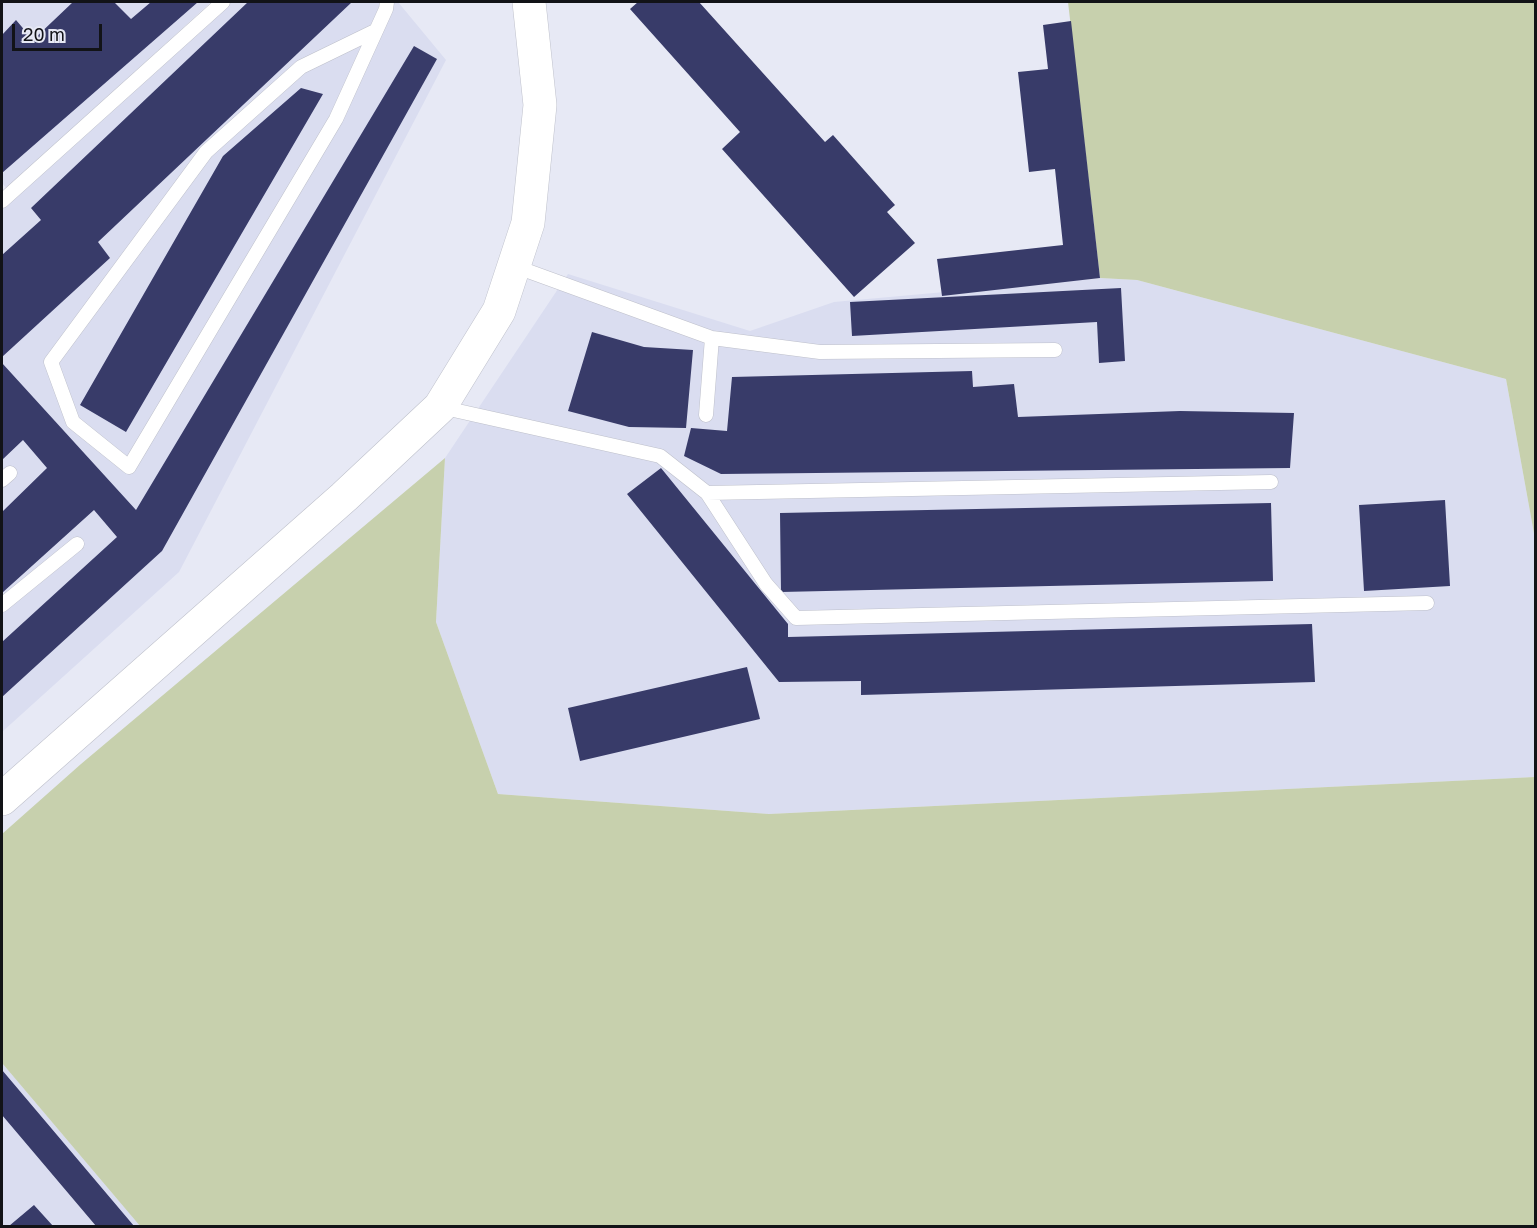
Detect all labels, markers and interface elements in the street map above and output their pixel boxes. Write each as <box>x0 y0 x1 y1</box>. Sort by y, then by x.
scale bar <box>15 12 105 50</box>
text: 20 m <box>23 23 65 45</box>

